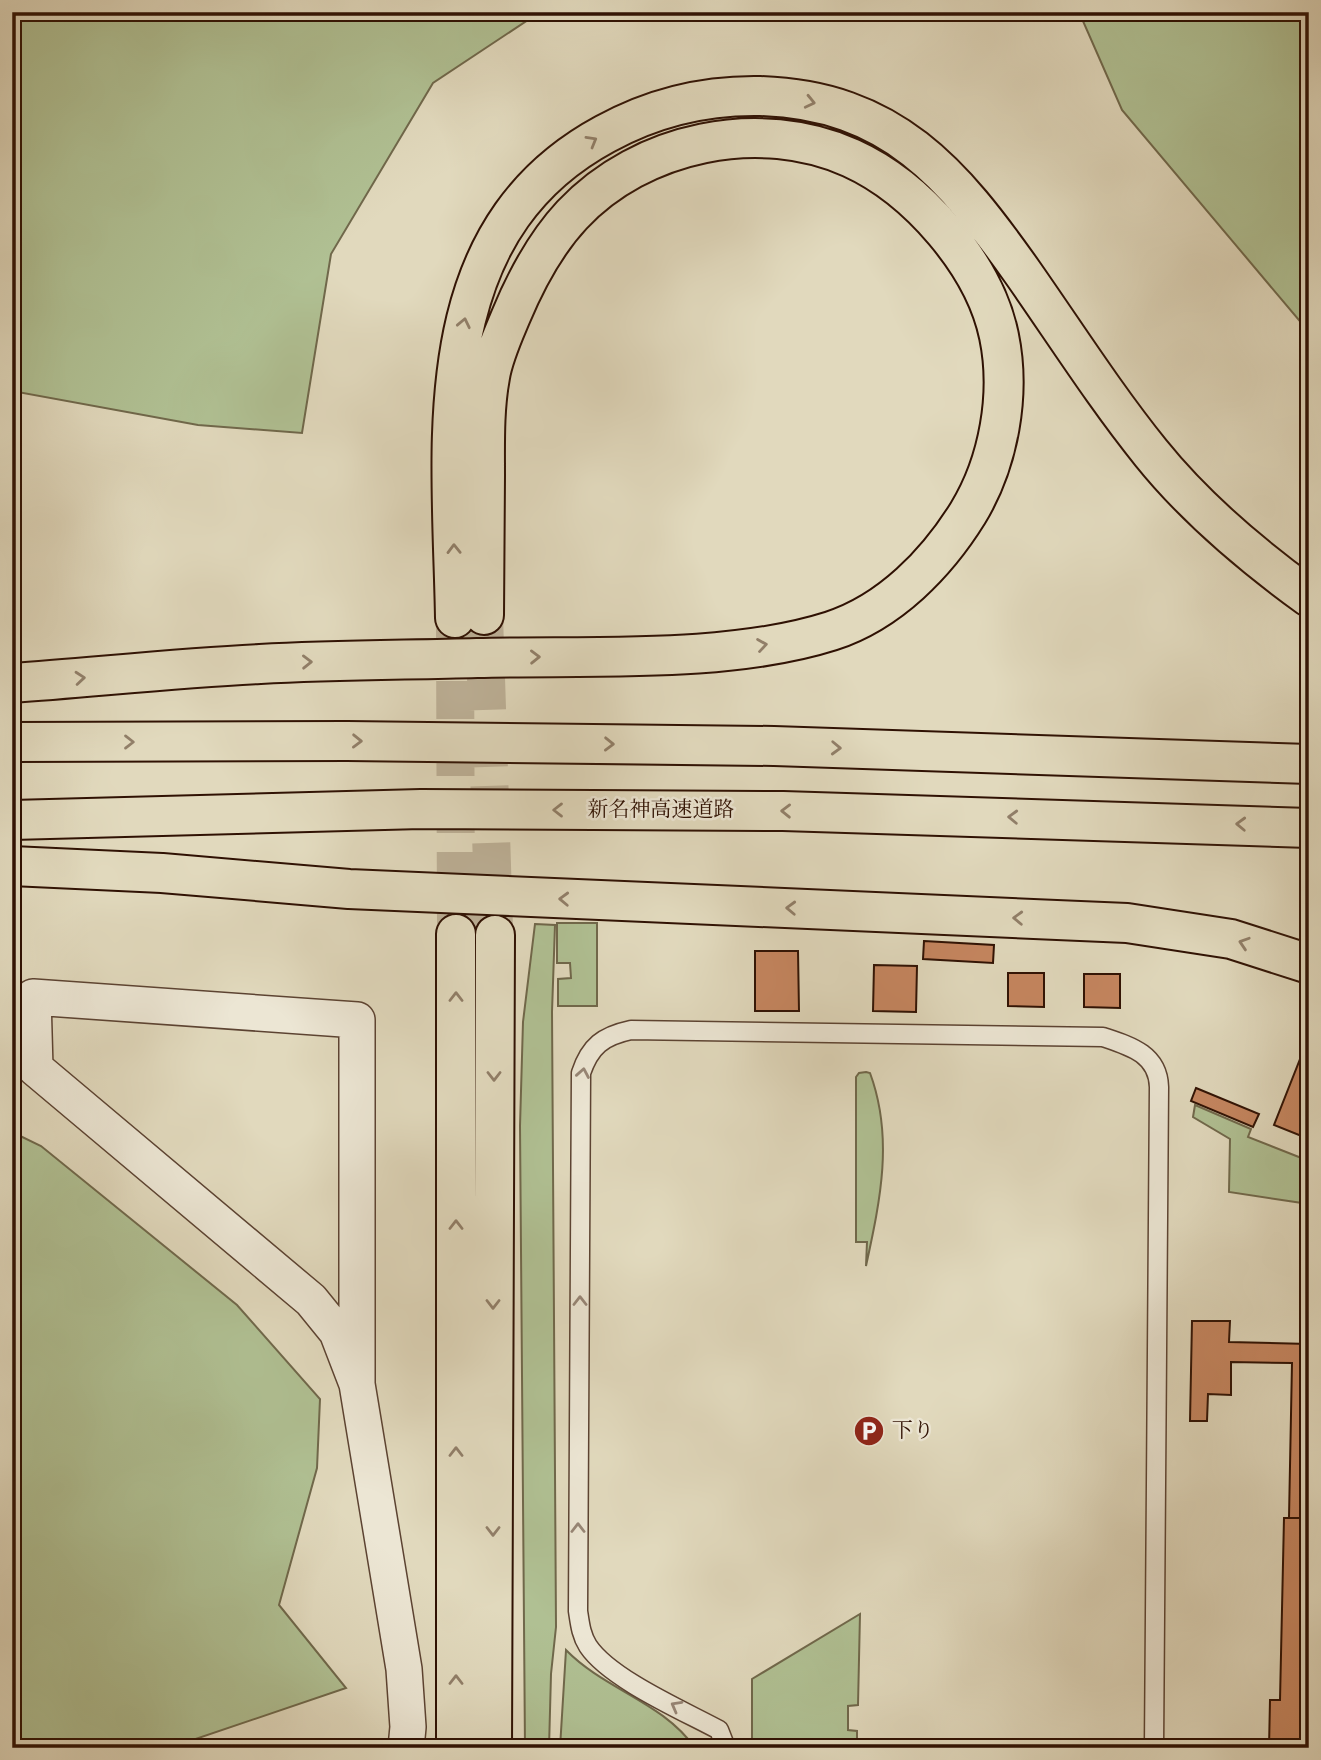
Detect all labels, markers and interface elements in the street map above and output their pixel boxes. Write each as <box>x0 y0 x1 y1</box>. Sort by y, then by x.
one-way arrow <box>803 93 815 108</box>
one-way arrow <box>584 136 597 149</box>
one-way arrow <box>455 317 470 329</box>
one-way arrow <box>446 544 462 554</box>
one-way arrow <box>756 638 767 653</box>
one-way arrow <box>529 649 540 664</box>
one-way arrow <box>302 655 313 670</box>
one-way arrow <box>75 671 86 686</box>
one-way arrow <box>352 733 363 749</box>
one-way arrow <box>125 734 135 750</box>
one-way arrow <box>604 736 615 752</box>
one-way arrow <box>831 740 842 755</box>
street label: 新名神高速道路 <box>588 797 735 823</box>
one-way arrow <box>553 802 563 818</box>
one-way arrow <box>780 803 791 819</box>
one-way arrow <box>1007 810 1018 825</box>
one-way arrow <box>1235 816 1245 832</box>
one-way arrow <box>558 891 569 906</box>
one-way arrow <box>785 901 796 916</box>
one-way arrow <box>1012 911 1023 926</box>
one-way arrow <box>1238 937 1250 951</box>
one-way arrow <box>448 991 464 1002</box>
one-way arrow <box>575 1067 590 1079</box>
one-way arrow <box>486 1072 502 1082</box>
one-way arrow <box>448 1219 464 1229</box>
one-way arrow <box>572 1295 587 1306</box>
one-way arrow <box>485 1299 501 1310</box>
parking icon: 下り <box>852 1414 886 1448</box>
place label: 下り <box>892 1418 934 1444</box>
one-way arrow <box>448 1446 464 1457</box>
one-way arrow <box>570 1522 586 1533</box>
one-way arrow <box>485 1527 501 1537</box>
one-way arrow <box>448 1674 464 1684</box>
one-way arrow <box>671 1701 683 1714</box>

